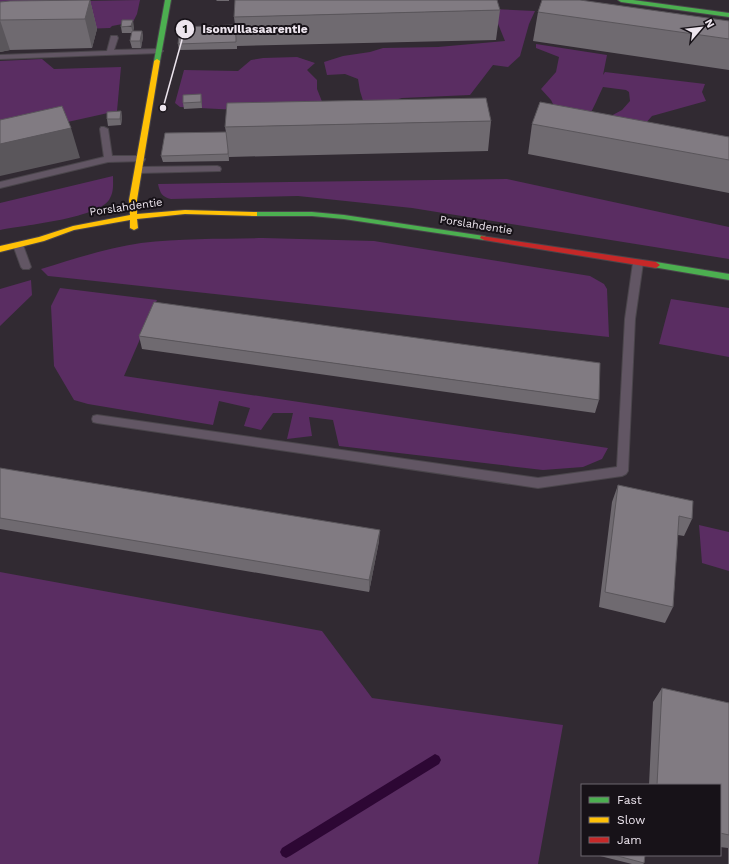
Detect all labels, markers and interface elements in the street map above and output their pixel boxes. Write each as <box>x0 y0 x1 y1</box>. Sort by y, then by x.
north arrow <box>681 8 721 48</box>
callout: Isonvillasaarentie <box>175 17 316 41</box>
text: N <box>702 17 717 30</box>
text: 1 <box>182 22 188 36</box>
text: Isonvillasaarentie <box>202 22 308 36</box>
street label: Porslahdentie <box>89 195 163 219</box>
street label: Porslahdentie <box>439 213 513 237</box>
legend <box>581 784 721 856</box>
text: Fast <box>617 793 642 807</box>
text: Slow <box>617 813 645 827</box>
text: Jam <box>617 833 642 847</box>

